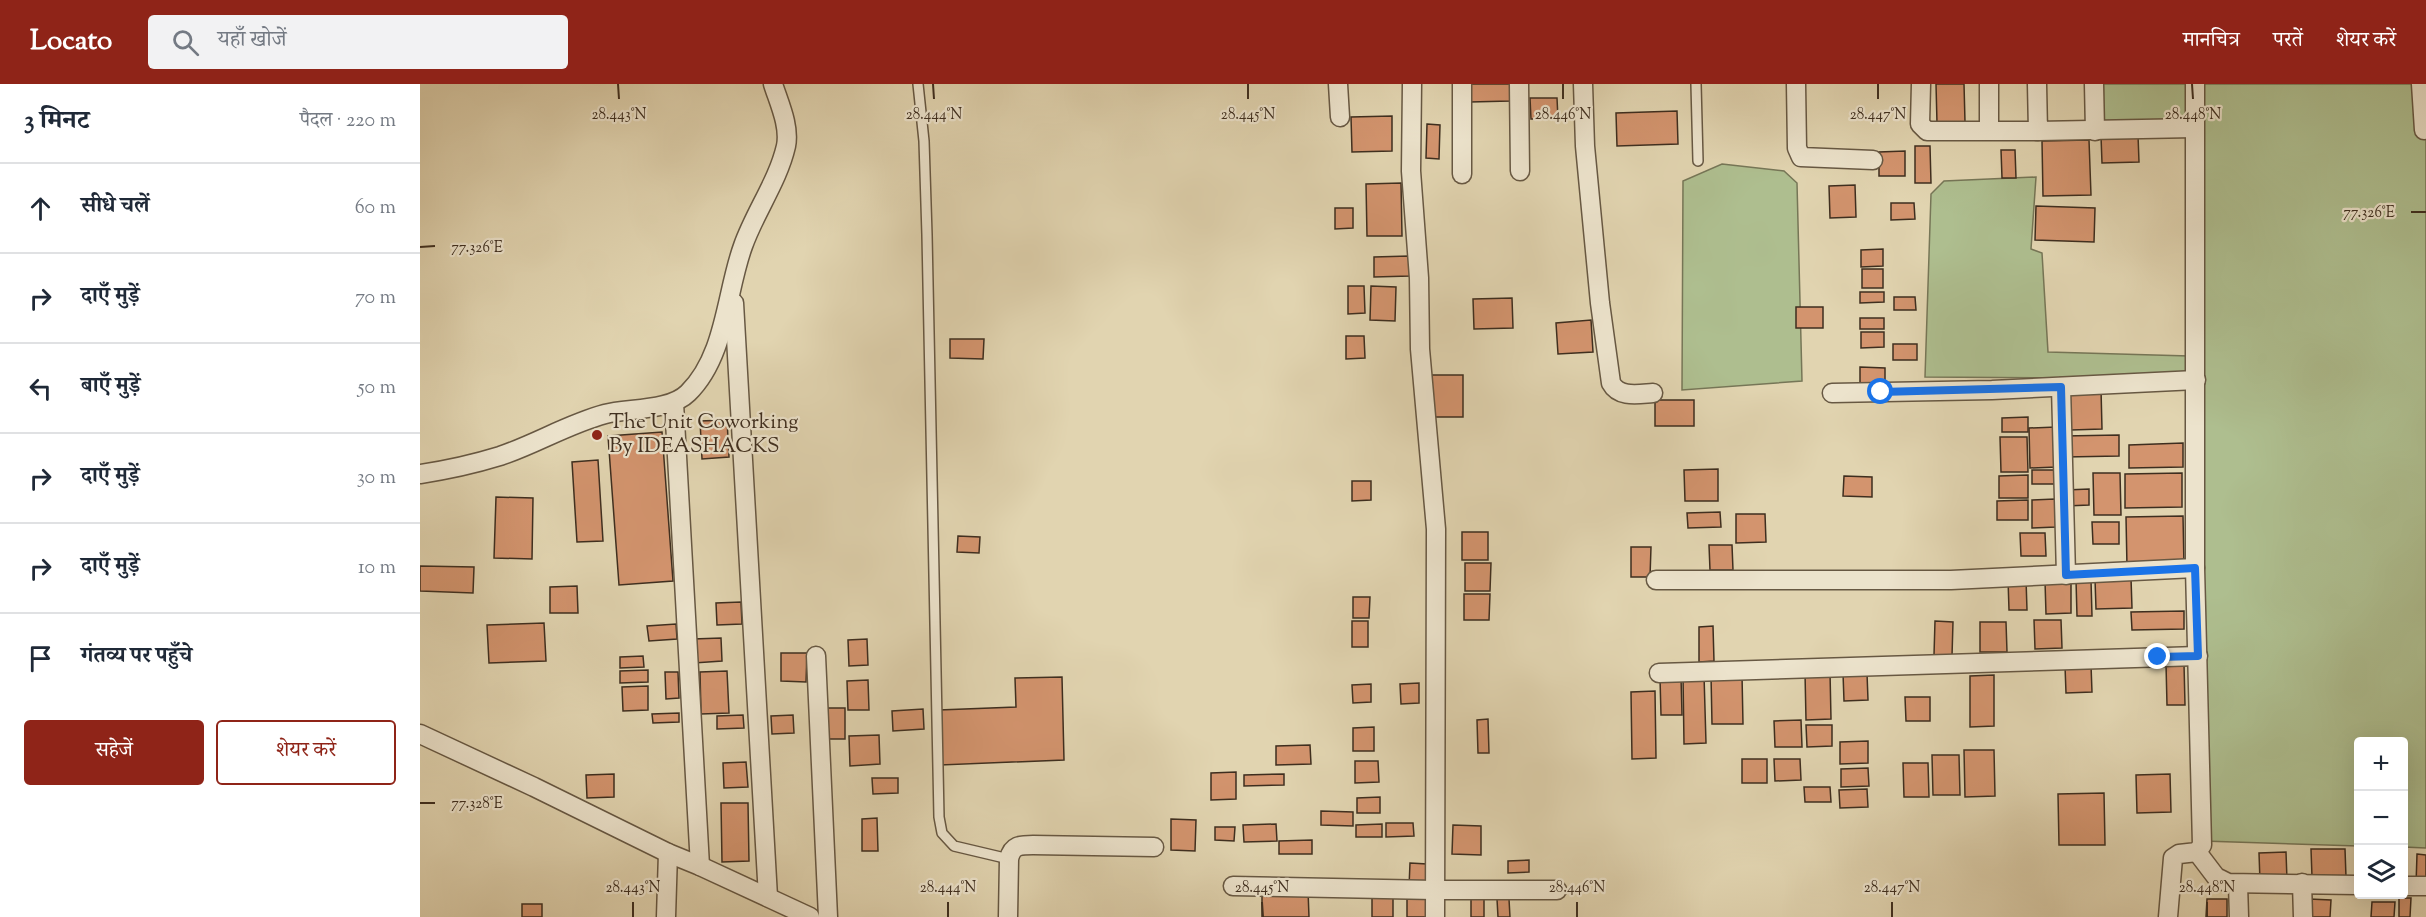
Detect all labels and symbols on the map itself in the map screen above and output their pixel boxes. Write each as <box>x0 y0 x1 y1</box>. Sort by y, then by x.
text: 28.443°N <box>591 105 647 126</box>
text: 28.444°N <box>906 105 962 126</box>
text: 28.445°N <box>1221 105 1275 126</box>
text: 28.446°N <box>1535 105 1591 126</box>
text: 28.447°N <box>1850 105 1906 126</box>
text: 28.448°N <box>2165 105 2221 126</box>
text: 77.326°E <box>2343 203 2395 224</box>
text: 77.326°E <box>451 238 503 259</box>
route start <box>1867 378 1893 404</box>
place label: The Unit Coworking By IDEASHACKS <box>609 408 799 462</box>
marker: The Unit Coworking By IDEASHACKS <box>590 428 604 442</box>
route end <box>2144 643 2170 669</box>
text: 77.328°E <box>451 794 503 815</box>
text: 28.443°N <box>605 878 661 899</box>
text: 28.444°N <box>920 878 976 899</box>
text: 28.445°N <box>1235 878 1289 899</box>
text: 28.446°N <box>1549 878 1605 899</box>
text: 28.447°N <box>1864 878 1920 899</box>
text: 28.448°N <box>2179 878 2235 899</box>

